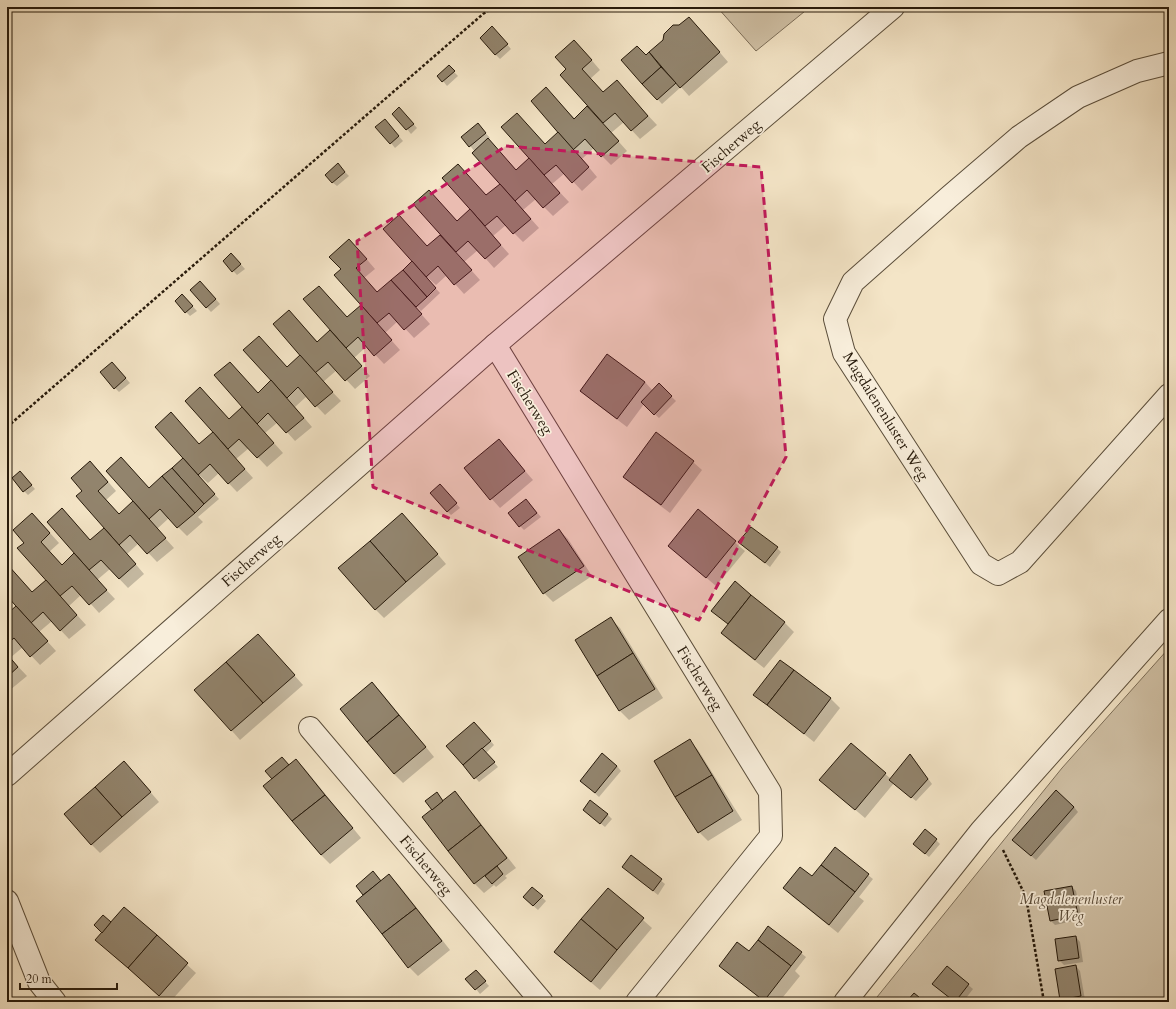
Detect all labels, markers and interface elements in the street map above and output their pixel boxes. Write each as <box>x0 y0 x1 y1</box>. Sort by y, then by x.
street label: Fischerweg <box>697 114 765 177</box>
street label: Magdalenenluster Weg <box>838 348 934 484</box>
street label: Fischerweg <box>502 366 558 438</box>
street label: Fischerweg <box>217 528 285 591</box>
street label: Fischerweg <box>672 642 728 714</box>
street label: Fischerweg <box>395 831 457 900</box>
park label: Magdalenenluster Weg <box>1019 889 1124 926</box>
scale bar <box>20 965 117 991</box>
text: 20 m <box>26 971 53 987</box>

